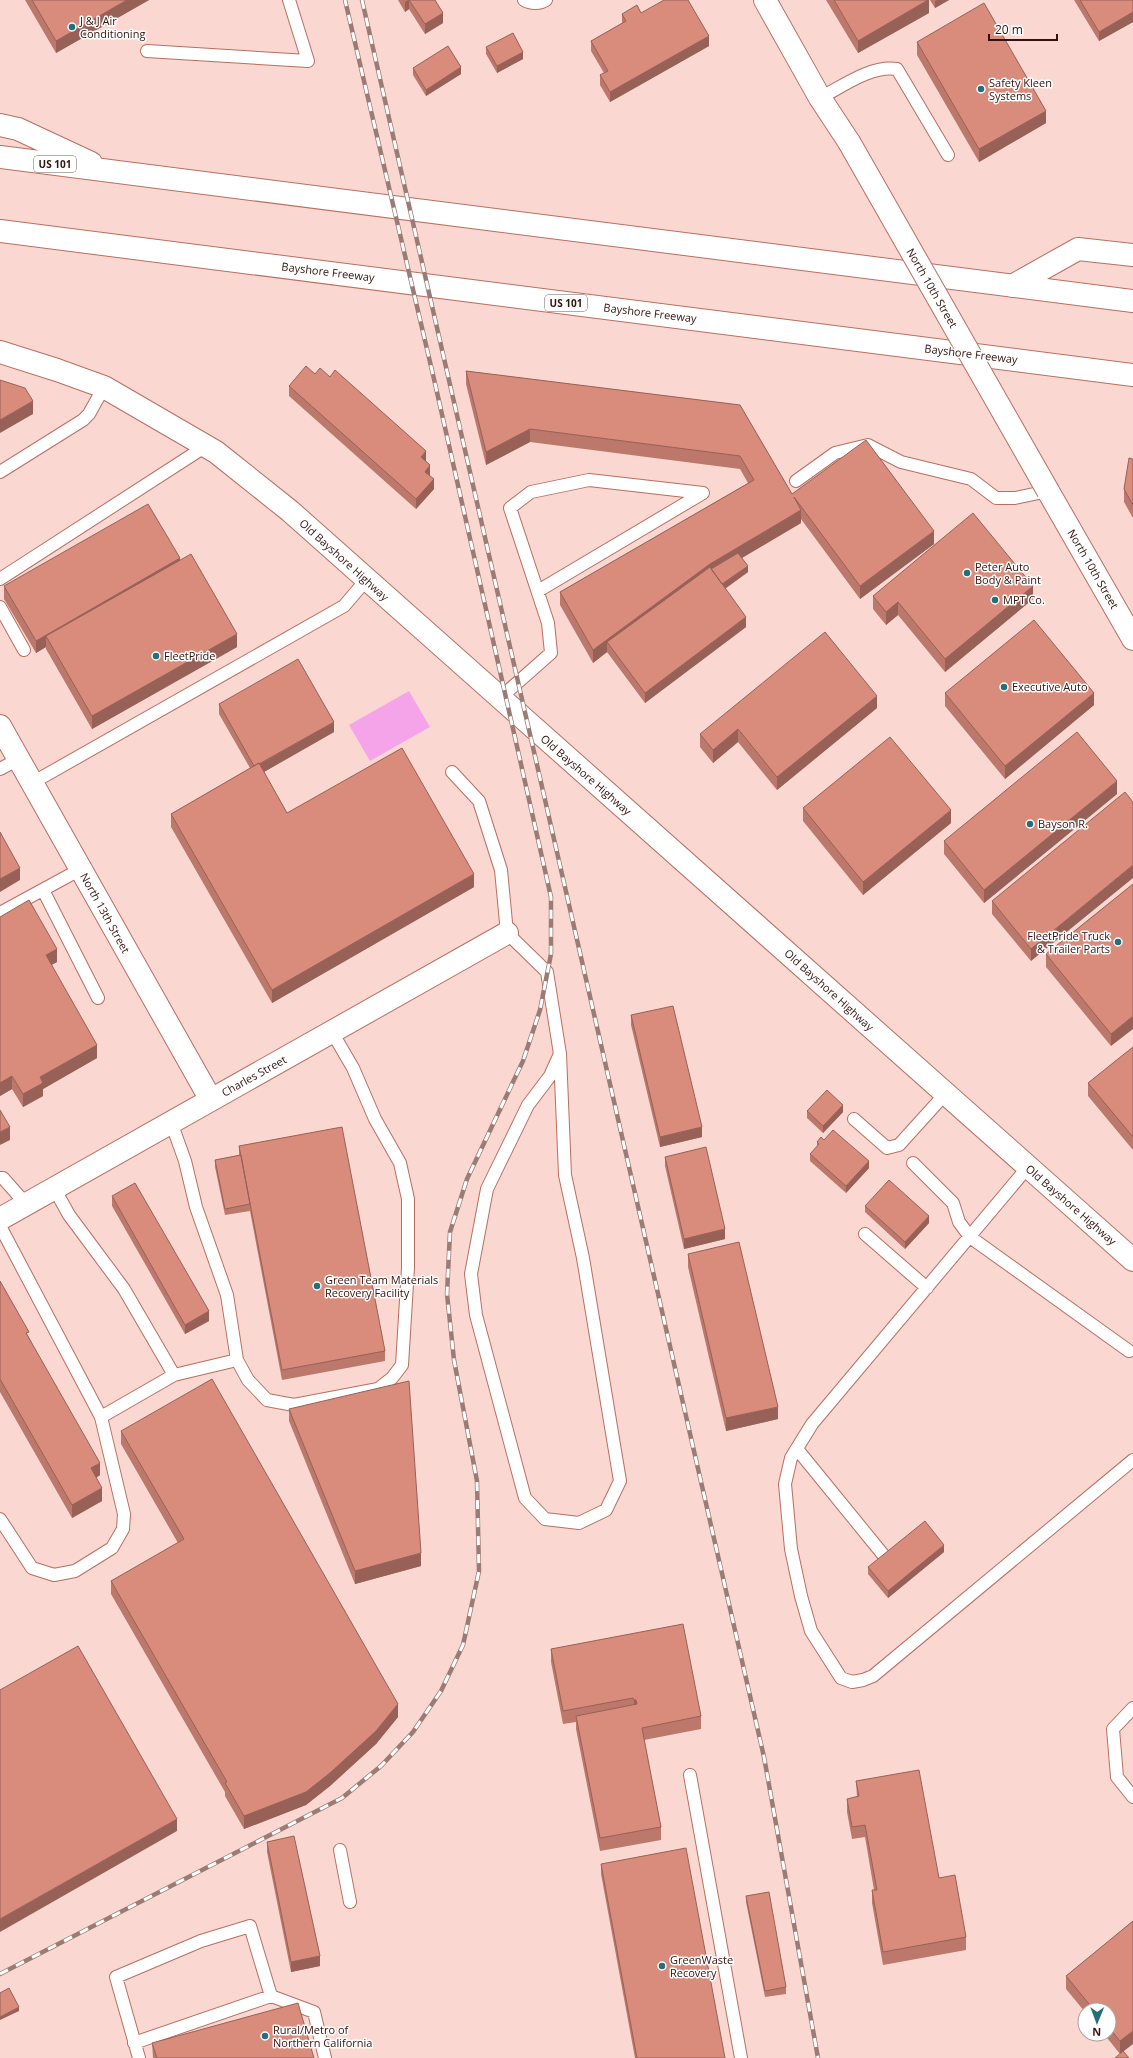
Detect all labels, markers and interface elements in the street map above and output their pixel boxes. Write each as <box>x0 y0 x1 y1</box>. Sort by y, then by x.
place label: J & J Air Conditioning <box>79 13 145 41</box>
scale bar <box>989 16 1057 42</box>
text: 20 m <box>995 21 1023 38</box>
marker: J & J Air Conditioning <box>67 22 77 32</box>
place label: Safety Kleen Systems <box>989 75 1052 103</box>
marker: Safety Kleen Systems <box>976 84 986 94</box>
road number: US 101 <box>34 156 76 172</box>
street label: North 10th Street <box>904 245 961 330</box>
street label: Bayshore Freeway <box>281 258 376 285</box>
road number: US 101 <box>545 295 587 311</box>
street label: Bayshore Freeway <box>603 299 698 326</box>
street label: Bayshore Freeway <box>924 340 1019 367</box>
street label: Old Bayshore Highway <box>296 515 393 604</box>
street label: North 10th Street <box>1065 526 1122 611</box>
place label: Peter Auto Body & Paint <box>975 559 1041 587</box>
marker: Peter Auto Body & Paint <box>962 568 972 578</box>
place label: MPT Co. <box>1003 592 1045 607</box>
marker: MPT Co. <box>990 595 1000 605</box>
place label: FleetPride <box>164 648 216 663</box>
marker: FleetPride <box>151 651 161 661</box>
place label: Executive Auto <box>1012 679 1088 694</box>
marker: Executive Auto <box>999 682 1009 692</box>
street label: Old Bayshore Highway <box>538 731 635 819</box>
place label: Bayson R. <box>1038 816 1088 831</box>
marker: Bayson R. <box>1025 819 1035 829</box>
street label: North 13th Street <box>77 870 134 956</box>
place label: FleetPride Truck & Trailer Parts <box>1027 928 1110 956</box>
marker: FleetPride Truck & Trailer Parts <box>1113 937 1123 947</box>
street label: Old Bayshore Highway <box>781 945 878 1034</box>
street label: Charles Street <box>219 1051 289 1100</box>
street label: Old Bayshore Highway <box>1023 1161 1120 1249</box>
place label: Green Team Materials Recovery Facility <box>325 1272 438 1300</box>
marker: Green Team Materials Recovery Facility <box>312 1281 322 1291</box>
place label: GreenWaste Recovery <box>670 1952 733 1980</box>
marker: GreenWaste Recovery <box>657 1961 667 1971</box>
north arrow <box>1077 2002 1117 2042</box>
place label: Rural/Metro of Northern California <box>273 2022 372 2050</box>
text: N <box>1092 2025 1101 2040</box>
marker: Rural/Metro of Northern California <box>260 2031 270 2041</box>

